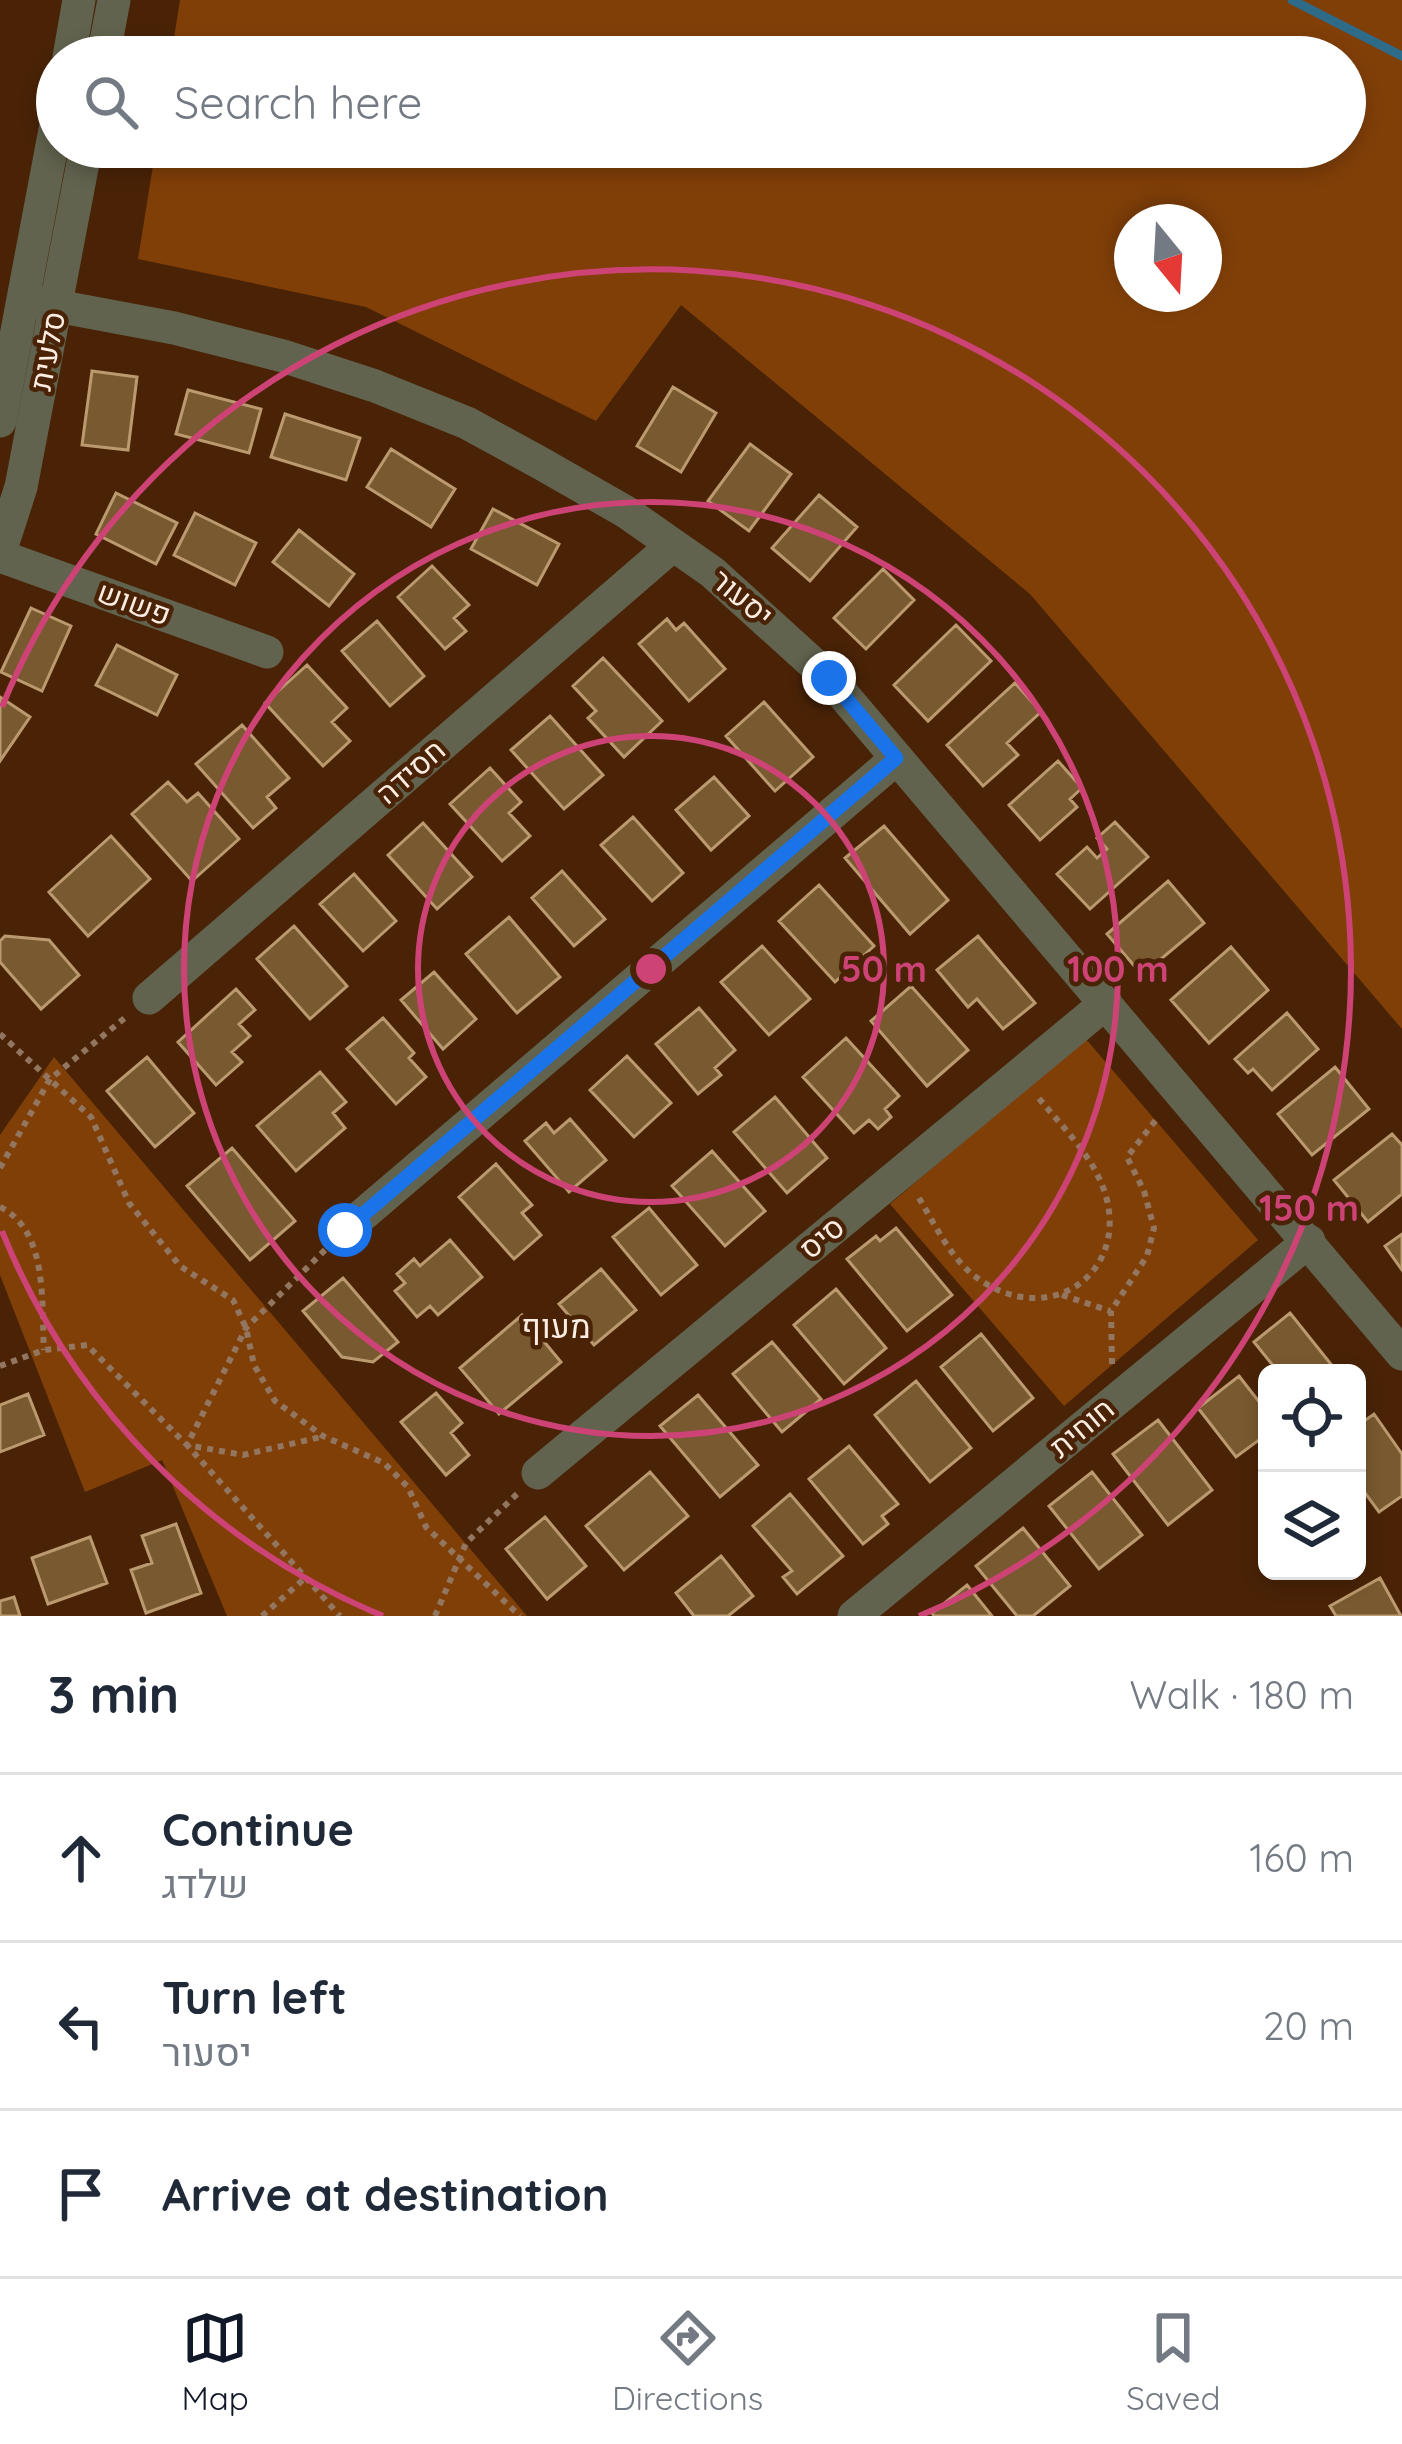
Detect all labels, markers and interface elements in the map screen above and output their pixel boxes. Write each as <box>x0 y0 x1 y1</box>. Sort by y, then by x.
search box <box>36 36 1366 168</box>
icon: search <box>78 69 144 135</box>
text: Search here <box>174 74 422 130</box>
north arrow <box>1114 204 1222 312</box>
street label: סלעית <box>21 308 73 394</box>
street label: יסעור <box>704 560 781 634</box>
street label: פשוש <box>92 572 176 634</box>
route end <box>802 651 856 705</box>
street label: חסידה <box>368 731 453 812</box>
text: 50 m <box>841 946 927 991</box>
text: 100 m <box>1067 946 1169 991</box>
centre of rings <box>630 948 672 990</box>
text: 150 m <box>1259 1185 1359 1230</box>
route start <box>318 1203 372 1257</box>
street label: סיס <box>791 1207 852 1267</box>
district label: מעוף <box>521 1305 591 1346</box>
map controls <box>1258 1364 1366 1580</box>
button: locate <box>1258 1364 1366 1472</box>
street label: חוחית <box>1041 1389 1122 1465</box>
button: layers <box>1258 1472 1366 1580</box>
text: 3 min <box>48 1662 179 1726</box>
text: Walk · 180 m <box>1129 1670 1354 1719</box>
text: Continue <box>162 1801 354 1857</box>
icon: ahead <box>48 1825 114 1891</box>
text: 160 m <box>1249 1833 1354 1882</box>
text: שלדג <box>162 1859 248 1908</box>
text: Turn left <box>162 1969 347 2025</box>
icon: left <box>48 1993 114 2059</box>
text: 20 m <box>1263 2001 1354 2050</box>
text: יסעור <box>162 2027 252 2076</box>
icon: arrive <box>48 2161 114 2227</box>
text: Arrive at destination <box>162 2166 608 2222</box>
tab: Map <box>182 2305 249 2418</box>
tab: Directions <box>612 2305 763 2418</box>
tab: Saved <box>1126 2305 1220 2418</box>

